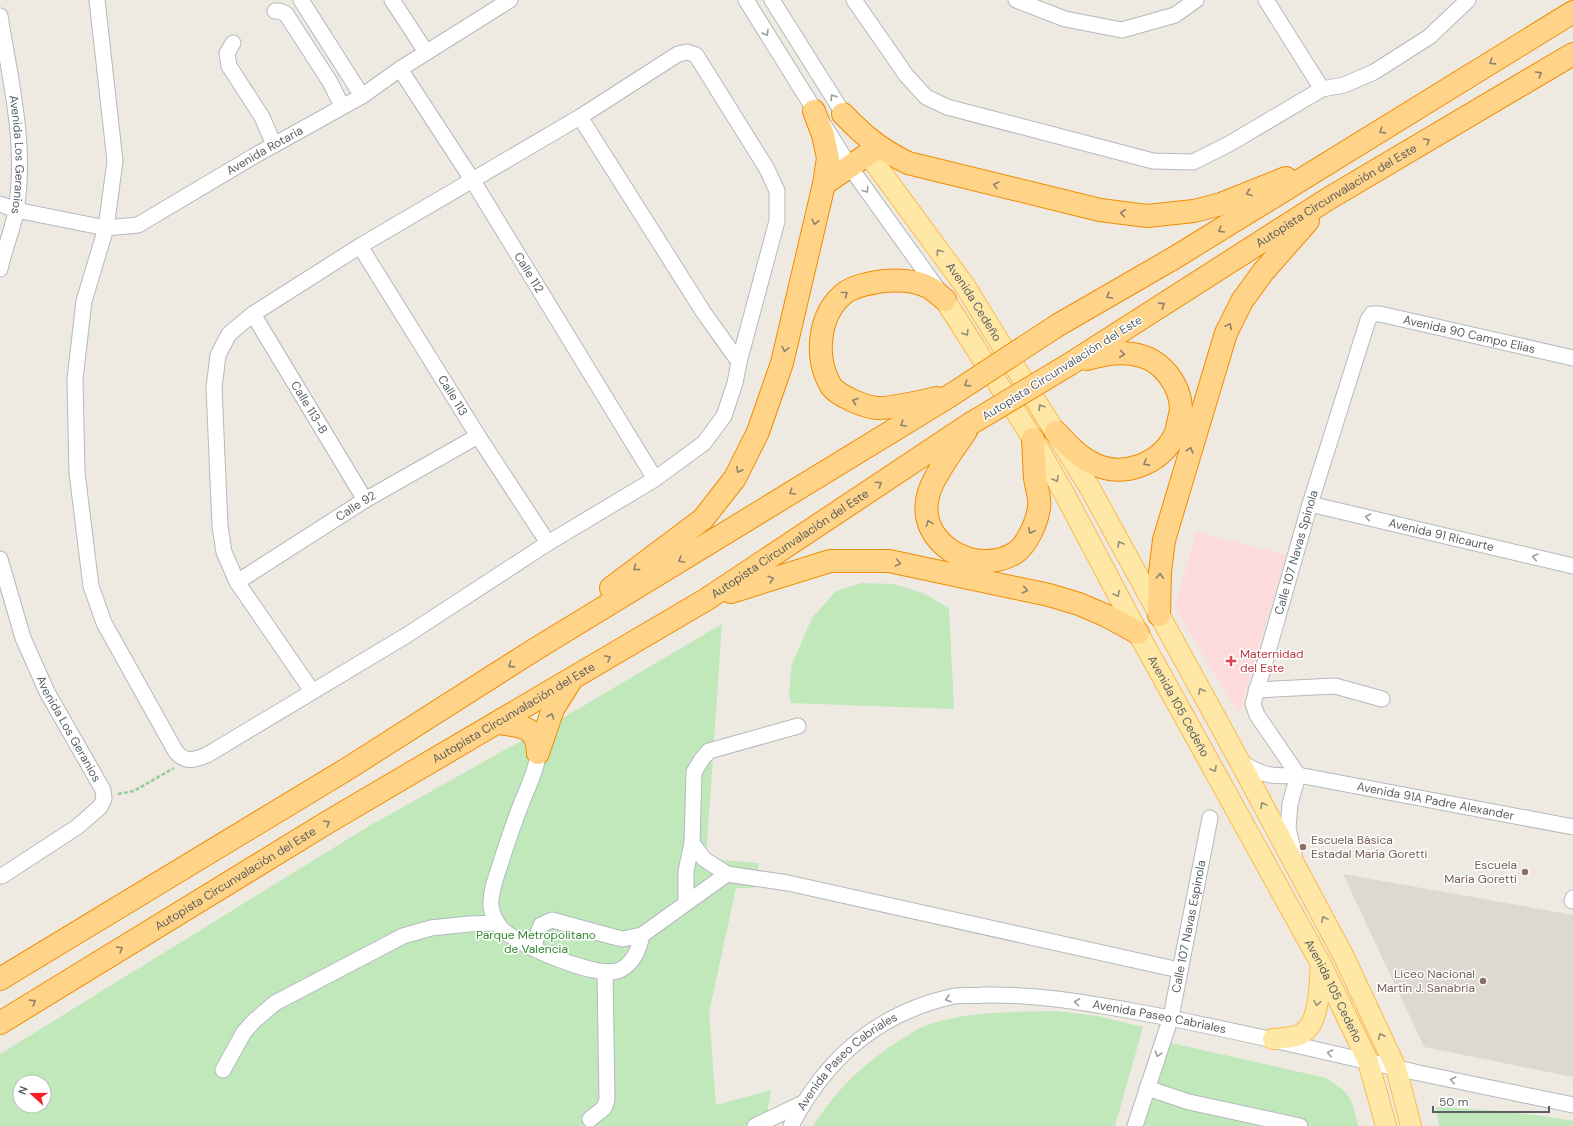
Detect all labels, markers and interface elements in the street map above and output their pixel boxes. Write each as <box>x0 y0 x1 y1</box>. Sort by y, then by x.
one-way arrow <box>761 29 769 36</box>
one-way arrow <box>1489 57 1496 65</box>
one-way arrow <box>1535 72 1542 79</box>
street label: Avenida Los Geranios <box>6 94 28 215</box>
one-way arrow <box>830 94 838 101</box>
street label: Avenida Rotaria <box>223 122 306 179</box>
one-way arrow <box>1379 126 1386 134</box>
one-way arrow <box>1423 138 1430 145</box>
street label: Autopista Circunvalación del Este <box>1253 140 1420 251</box>
one-way arrow <box>993 181 999 189</box>
one-way arrow <box>861 186 869 193</box>
one-way arrow <box>1245 188 1252 196</box>
one-way arrow <box>1119 209 1126 218</box>
one-way arrow <box>812 219 820 225</box>
one-way arrow <box>1218 225 1225 232</box>
street label: Calle 112 <box>510 249 548 296</box>
one-way arrow <box>937 249 944 256</box>
street label: Avenida Cedeño <box>942 259 1005 344</box>
one-way arrow <box>1106 291 1113 298</box>
one-way arrow <box>841 292 848 299</box>
one-way arrow <box>1158 302 1165 310</box>
street label: Autopista Circunvalación del Este <box>979 312 1145 424</box>
street label: Avenida 90 Campo Elias <box>1402 312 1537 357</box>
one-way arrow <box>1224 323 1232 330</box>
one-way arrow <box>961 329 969 336</box>
one-way arrow <box>782 346 790 352</box>
one-way arrow <box>1119 349 1125 358</box>
street label: Calle 113 <box>434 372 472 419</box>
street label: Calle 113-B <box>287 378 331 437</box>
one-way arrow <box>964 379 971 387</box>
one-way arrow <box>852 397 859 406</box>
one-way arrow <box>1038 404 1045 411</box>
one-way arrow <box>900 419 907 427</box>
one-way arrow <box>1185 447 1194 454</box>
one-way arrow <box>1143 458 1150 466</box>
one-way arrow <box>737 466 744 473</box>
one-way arrow <box>1052 475 1059 482</box>
one-way arrow <box>875 482 882 489</box>
street label: Autopista Circunvalación del Este <box>708 485 872 602</box>
street label: Calle 92 <box>333 487 379 525</box>
one-way arrow <box>789 487 796 495</box>
street label: Calle 107 Navas Spinola <box>1271 488 1322 617</box>
one-way arrow <box>1365 514 1371 522</box>
street label: Avenida 91 Ricaurte <box>1387 515 1496 555</box>
one-way arrow <box>925 520 933 527</box>
one-way arrow <box>1028 527 1036 535</box>
one-way arrow <box>1117 541 1125 548</box>
one-way arrow <box>1532 553 1539 562</box>
one-way arrow <box>678 555 685 562</box>
one-way arrow <box>895 558 901 567</box>
one-way arrow <box>634 564 641 571</box>
one-way arrow <box>1155 573 1164 579</box>
one-way arrow <box>768 575 775 584</box>
one-way arrow <box>1022 585 1029 594</box>
one-way arrow <box>1113 590 1120 597</box>
place label: Maternidad del Este <box>1240 646 1304 676</box>
street label: Avenida 105 Cedeño <box>1144 653 1213 760</box>
one-way arrow <box>604 655 611 662</box>
marker: Maternidad del Este <box>1225 655 1237 667</box>
street label: Autopista Circunvalación del Este <box>429 659 598 767</box>
one-way arrow <box>508 660 515 667</box>
street label: Avenida Los Geranios <box>33 673 105 785</box>
one-way arrow <box>1198 688 1205 695</box>
one-way arrow <box>546 713 555 720</box>
one-way arrow <box>1209 765 1217 772</box>
street label: Avenida 91A Padre Alexander <box>1356 778 1516 824</box>
one-way arrow <box>1260 802 1268 809</box>
one-way arrow <box>323 820 330 827</box>
street label: Autopista Circunvalación del Este <box>152 823 319 934</box>
place label: Escuela Básica Estadal María Goretti <box>1311 832 1428 862</box>
marker: Escuela Básica Estadal María Goretti <box>1298 842 1308 852</box>
place label: Escuela María Goretti <box>1444 857 1517 887</box>
street label: Calle 107 Navas Espinola <box>1168 859 1210 994</box>
marker: Escuela María Goretti <box>1520 867 1530 877</box>
one-way arrow <box>1322 916 1329 924</box>
park label: Parque Metropolitano de Valencia <box>476 927 596 957</box>
street label: Avenida 105 Cedeño <box>1301 936 1366 1045</box>
one-way arrow <box>116 946 123 953</box>
place label: Liceo Nacional Martín J. Sanabria <box>1377 966 1475 996</box>
marker: Liceo Nacional Martín J. Sanabria <box>1478 976 1488 986</box>
one-way arrow <box>944 994 951 1002</box>
street label: Avenida Paseo Cabriales <box>1091 996 1228 1037</box>
one-way arrow <box>1074 998 1080 1007</box>
one-way arrow <box>29 1000 36 1007</box>
one-way arrow <box>1313 1000 1322 1006</box>
street label: Avenida Paseo Cabriales <box>793 1009 900 1113</box>
one-way arrow <box>1378 1033 1386 1041</box>
one-way arrow <box>1327 1049 1333 1057</box>
one-way arrow <box>1155 1051 1163 1058</box>
north arrow <box>12 1074 52 1114</box>
one-way arrow <box>1449 1076 1456 1085</box>
text: N <box>15 1084 31 1097</box>
scale bar <box>1433 1088 1549 1114</box>
text: 50 m <box>1439 1094 1468 1110</box>

